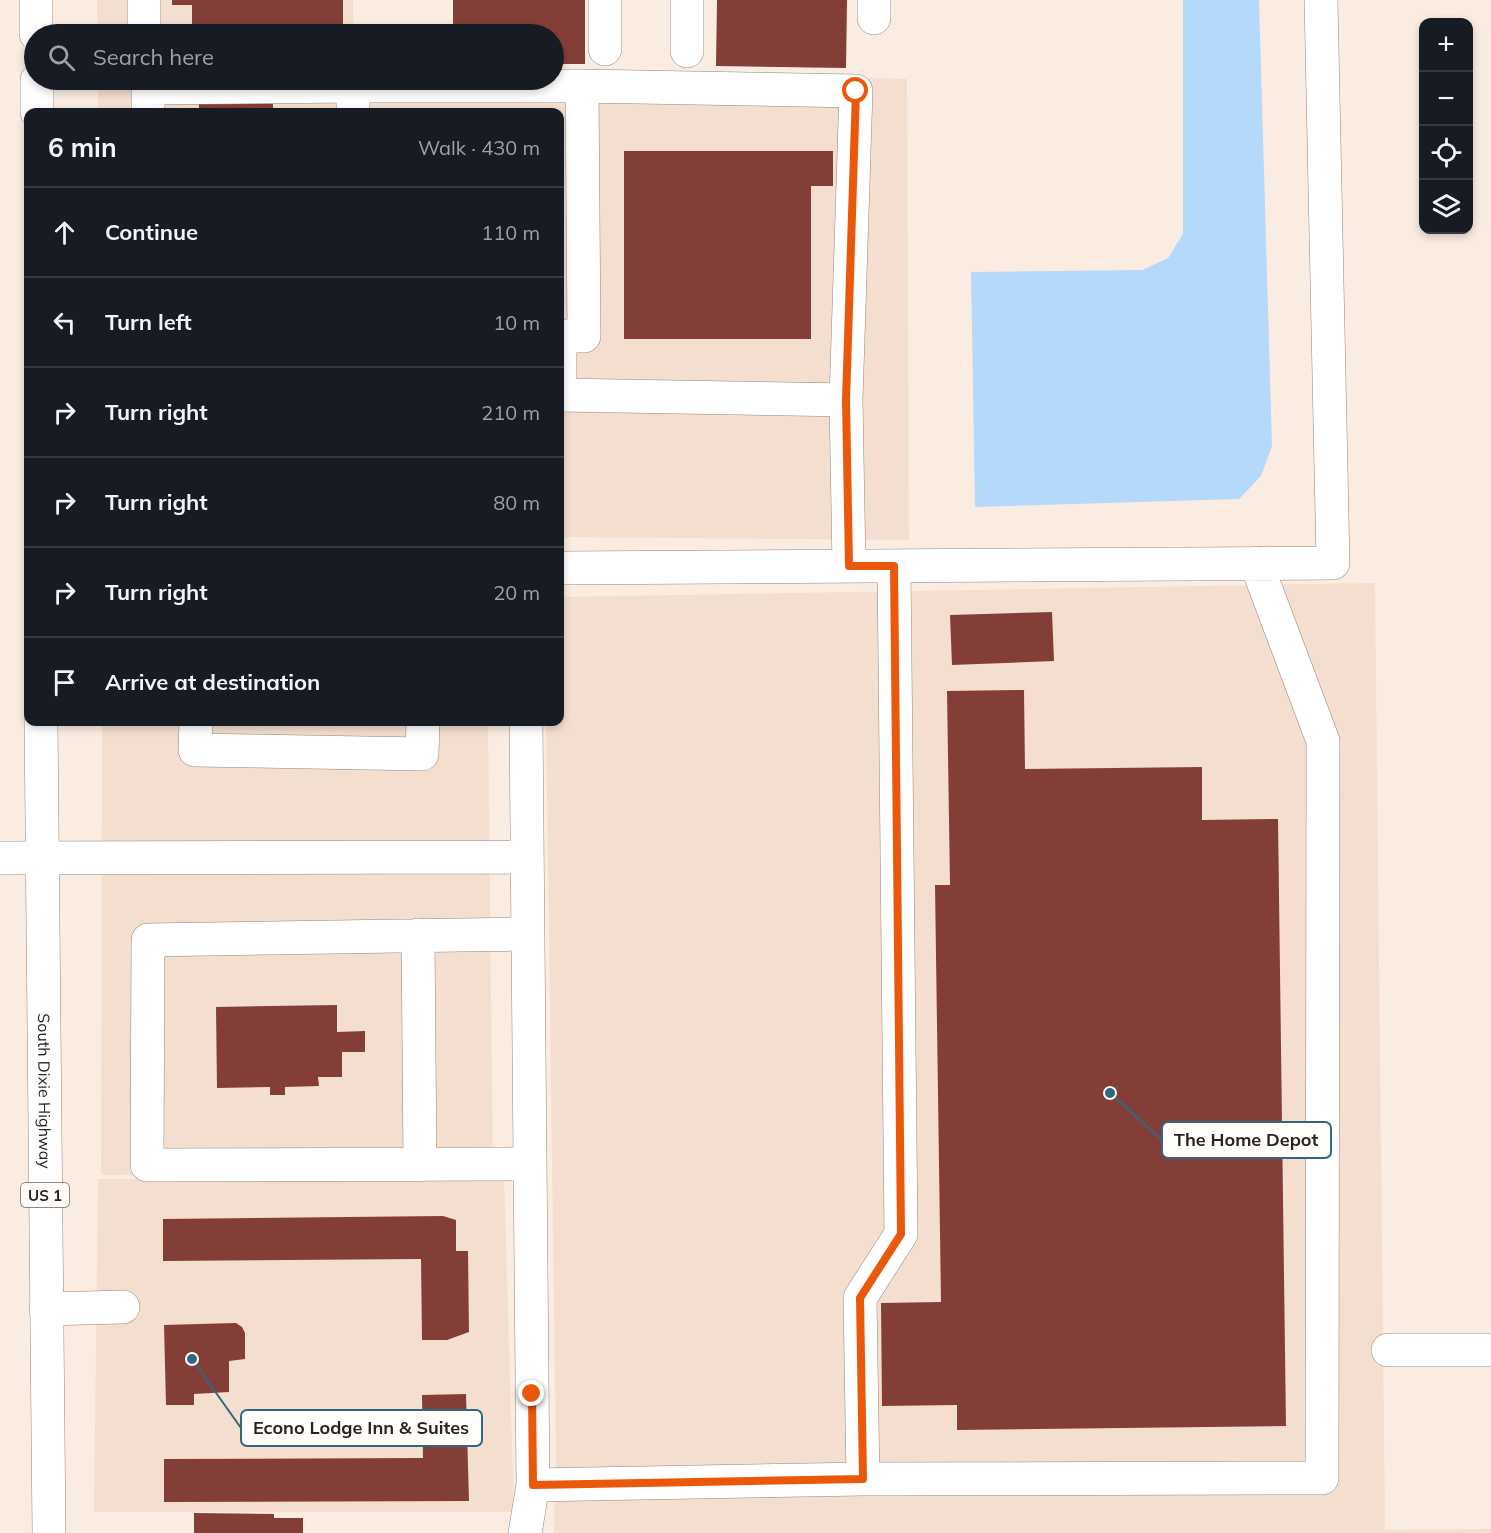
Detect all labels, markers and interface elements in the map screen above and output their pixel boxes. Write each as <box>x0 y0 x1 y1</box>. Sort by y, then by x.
map controls <box>1419 18 1473 234</box>
button: + <box>1419 18 1473 72</box>
search box <box>24 24 564 90</box>
icon: search <box>45 41 78 74</box>
text: Search here <box>93 43 214 71</box>
button: − <box>1419 72 1473 126</box>
route start <box>842 77 868 103</box>
button: locate <box>1419 126 1473 180</box>
text: 6 min <box>48 131 117 164</box>
text: Walk · 430 m <box>418 135 540 160</box>
button: layers <box>1419 180 1473 234</box>
icon: ahead <box>48 216 81 249</box>
text: Continue <box>105 218 198 246</box>
text: 110 m <box>481 220 540 245</box>
icon: left <box>48 306 81 339</box>
text: Turn left <box>105 308 192 336</box>
text: 10 m <box>493 310 540 335</box>
icon: right <box>48 396 81 429</box>
text: Turn right <box>105 398 208 426</box>
text: 210 m <box>481 400 540 425</box>
icon: right <box>48 486 81 519</box>
text: Turn right <box>105 488 208 516</box>
text: 80 m <box>493 490 540 515</box>
icon: right <box>48 576 81 609</box>
text: Turn right <box>105 578 208 606</box>
text: 20 m <box>493 580 540 605</box>
icon: arrive <box>48 666 81 699</box>
text: Arrive at destination <box>105 668 320 696</box>
street label: South Dixie Highway <box>34 1013 55 1169</box>
callout: The Home Depot <box>1162 1122 1331 1158</box>
text: The Home Depot <box>1174 1128 1318 1151</box>
road number: US 1 <box>21 1183 69 1207</box>
route end <box>518 1380 544 1406</box>
callout: Econo Lodge Inn & Suites <box>241 1410 482 1446</box>
text: Econo Lodge Inn & Suites <box>253 1416 469 1439</box>

